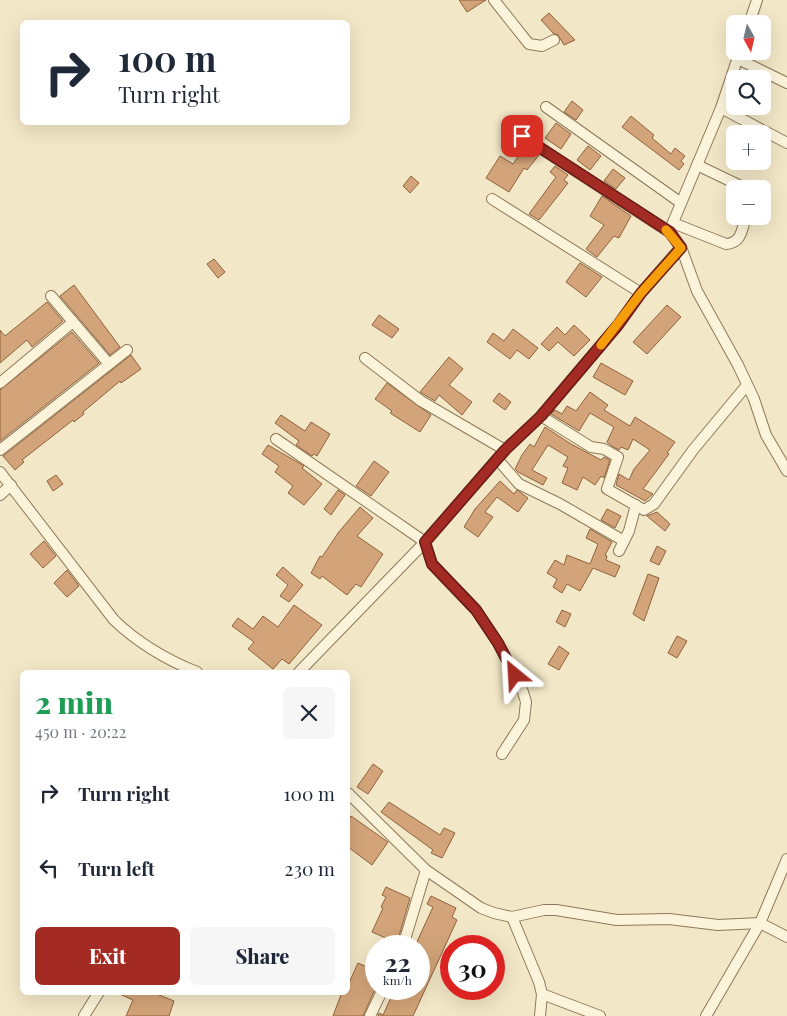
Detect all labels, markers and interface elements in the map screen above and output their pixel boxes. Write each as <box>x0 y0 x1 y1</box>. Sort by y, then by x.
north arrow <box>726 15 771 60</box>
map controls <box>726 15 771 225</box>
text: 100 m <box>118 34 216 81</box>
icon: right <box>35 40 100 105</box>
button: search <box>726 70 771 115</box>
text: Turn right <box>118 79 220 109</box>
pin <box>501 115 543 157</box>
icon: arrive <box>508 122 536 150</box>
button: + <box>726 125 771 170</box>
button: − <box>726 180 771 225</box>
position arrow <box>488 648 540 700</box>
text: 2 min <box>35 682 113 722</box>
button: close <box>283 687 335 739</box>
text: 450 m · 20:22 <box>35 721 126 742</box>
icon: right <box>35 779 63 807</box>
text: Turn right <box>78 780 170 806</box>
text: 100 m <box>284 780 335 806</box>
icon: left <box>35 854 63 882</box>
text: Turn left <box>78 855 155 881</box>
text: 230 m <box>284 855 335 881</box>
button: Exit <box>35 927 180 985</box>
button: Share <box>190 927 335 985</box>
speed limit sign: 30 <box>440 935 505 1000</box>
text: 22 <box>384 945 411 978</box>
text: km/h <box>383 972 412 988</box>

